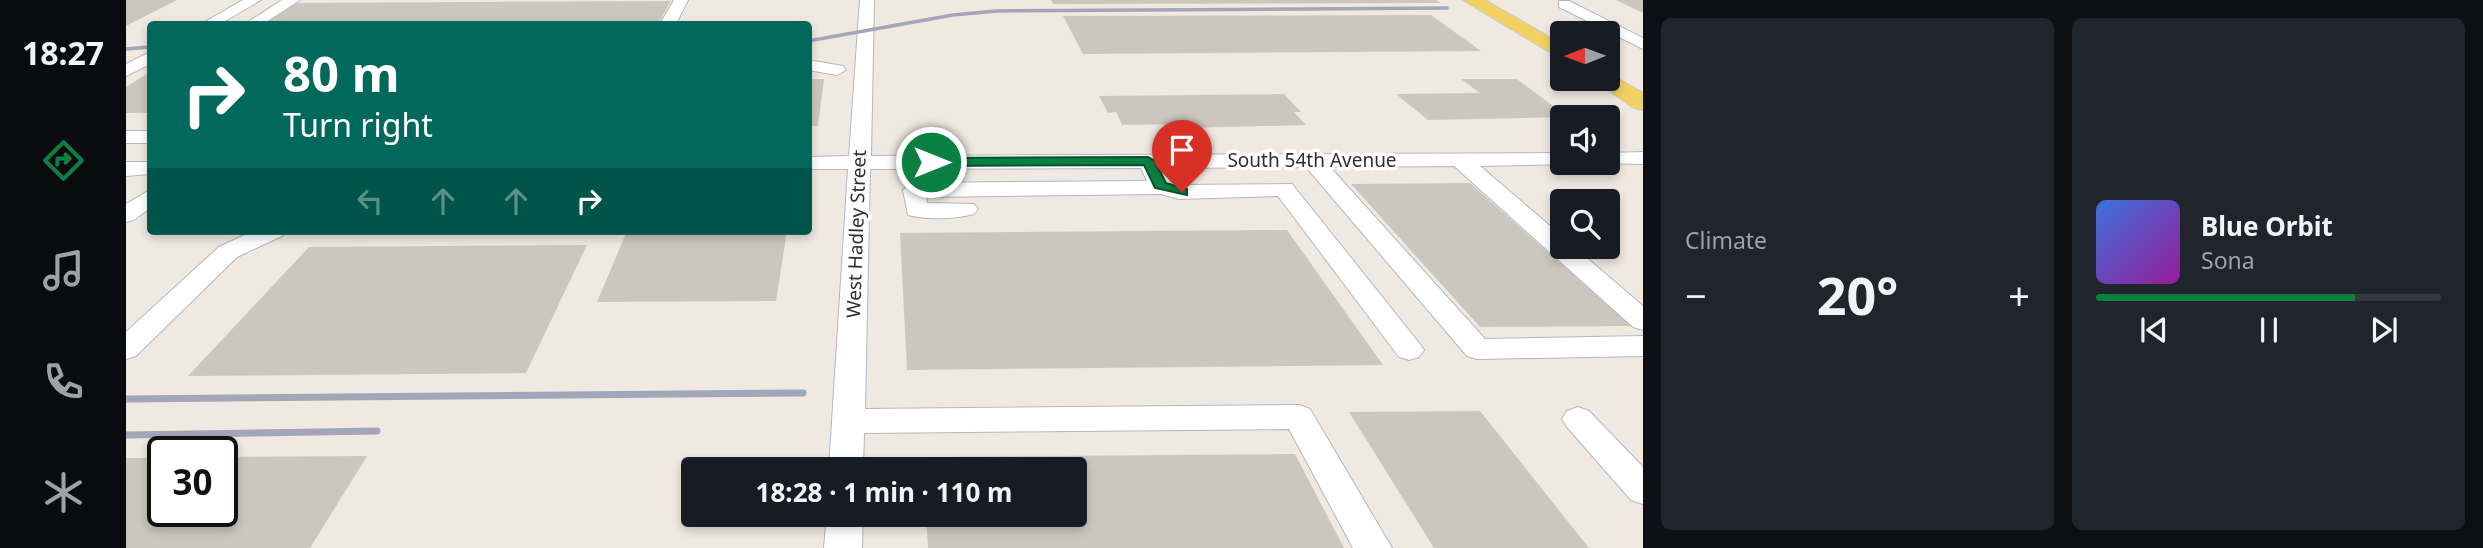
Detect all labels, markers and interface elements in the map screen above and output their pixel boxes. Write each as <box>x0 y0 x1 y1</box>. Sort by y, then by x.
north arrow <box>1550 21 1620 91</box>
map controls <box>1550 21 1620 259</box>
text: 18:27 <box>22 31 104 74</box>
text: 80 m <box>283 40 400 106</box>
icon: right <box>168 49 259 140</box>
text: Turn right <box>283 103 433 146</box>
button: sound <box>1550 105 1620 175</box>
pin <box>1152 120 1212 192</box>
position arrow <box>894 125 968 199</box>
icon: arrive <box>1163 131 1201 169</box>
icon: directions <box>39 136 88 185</box>
street label: South 54th Avenue <box>1227 147 1397 173</box>
street label: West Hadley Street <box>840 149 872 319</box>
icon: left <box>351 182 389 220</box>
icon: ahead <box>424 182 462 220</box>
icon: ahead <box>497 182 535 220</box>
icon: right <box>570 182 608 220</box>
button: search <box>1550 189 1620 259</box>
text: Blue Orbit <box>2201 208 2333 244</box>
text: Climate <box>1685 224 1767 256</box>
text: Sona <box>2201 244 2255 276</box>
icon: music <box>39 246 88 295</box>
text: 20° <box>1817 259 1898 330</box>
text: − <box>1685 269 1707 321</box>
text: + <box>2008 269 2030 321</box>
icon: previous <box>2135 311 2173 349</box>
icon: pause <box>2250 311 2288 349</box>
icon: next <box>2365 311 2403 349</box>
icon: phone <box>39 357 88 406</box>
speed limit sign: 30 <box>147 436 238 527</box>
icon: climate <box>39 468 88 517</box>
text: 18:28 · 1 min · 110 m <box>756 474 1012 510</box>

